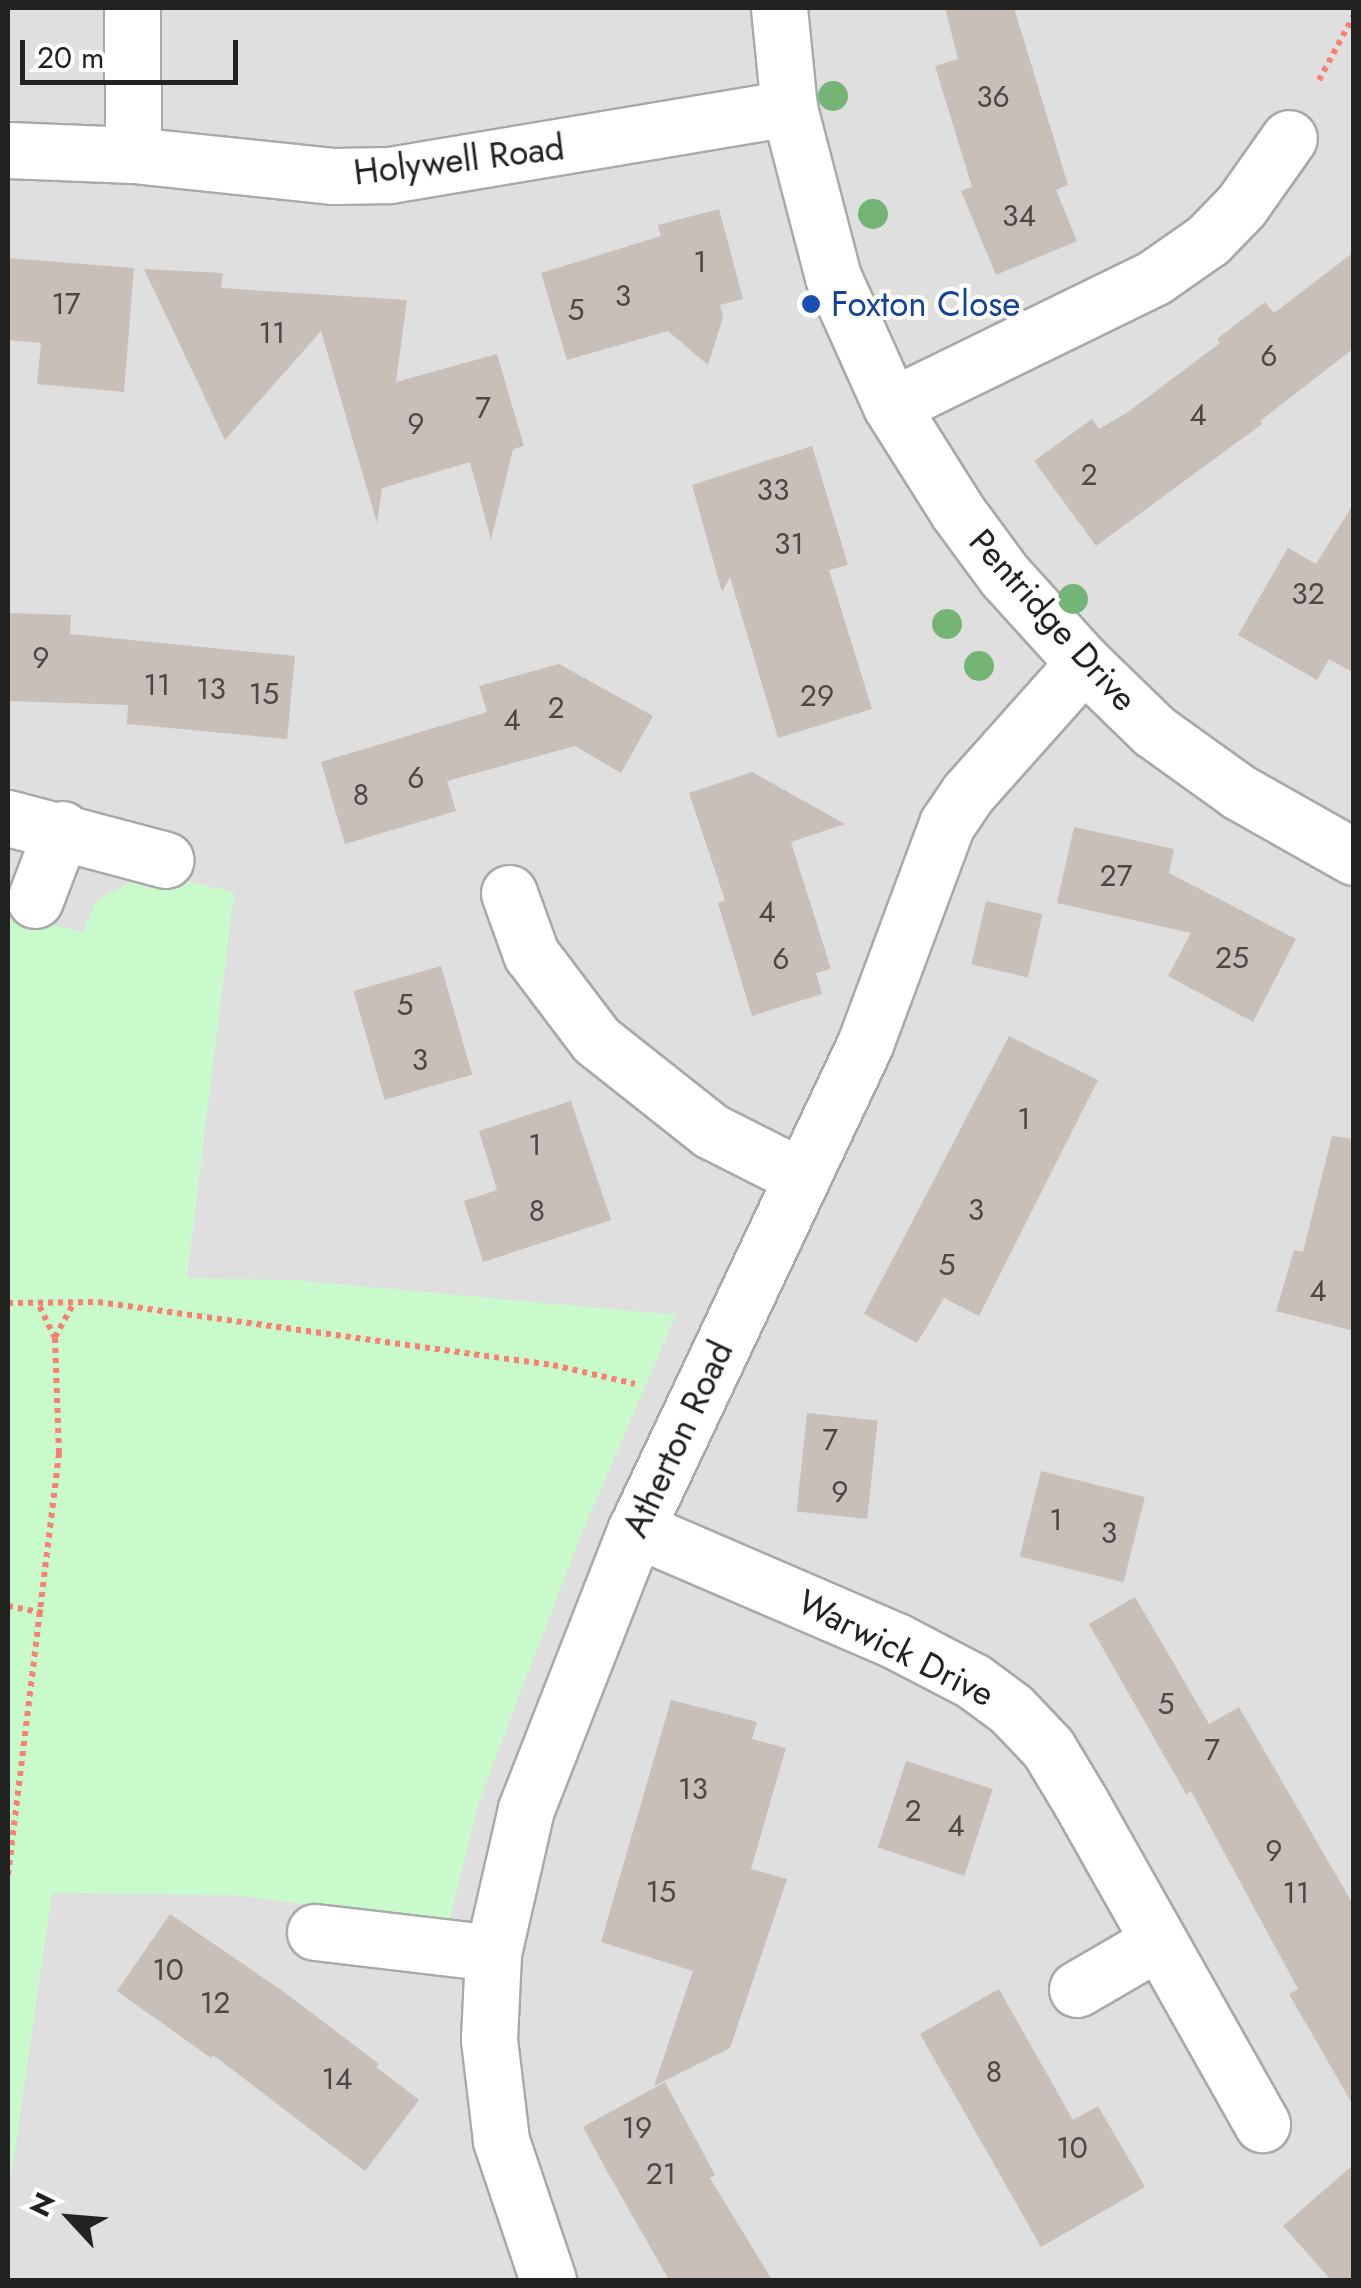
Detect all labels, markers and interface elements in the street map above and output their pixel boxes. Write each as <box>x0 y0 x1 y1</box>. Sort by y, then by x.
scale bar <box>25 20 242 82</box>
text: 20 m <box>37 36 104 79</box>
house number: 36 <box>976 79 1010 115</box>
street label: Holywell Road <box>351 126 567 194</box>
house number: 34 <box>1002 198 1036 234</box>
house number: 1 <box>693 244 707 280</box>
house number: 3 <box>615 278 631 314</box>
place label: Foxton Close <box>831 283 1020 325</box>
house number: 17 <box>51 286 81 322</box>
house number: 5 <box>568 292 584 328</box>
marker: Foxton Close <box>800 293 822 315</box>
house number: 11 <box>259 315 285 351</box>
house number: 6 <box>1260 338 1278 374</box>
house number: 7 <box>475 390 491 426</box>
house number: 4 <box>1189 397 1207 433</box>
house number: 9 <box>407 406 425 442</box>
house number: 2 <box>1080 457 1098 493</box>
house number: 33 <box>757 472 789 508</box>
street label: Pentridge Drive <box>960 520 1146 720</box>
house number: 31 <box>774 526 804 562</box>
house number: 32 <box>1291 576 1325 612</box>
house number: 9 <box>32 640 50 676</box>
house number: 11 <box>144 667 170 703</box>
house number: 13 <box>196 671 226 707</box>
house number: 15 <box>249 676 279 712</box>
house number: 29 <box>800 678 834 714</box>
house number: 2 <box>547 690 565 726</box>
house number: 4 <box>503 702 521 738</box>
house number: 6 <box>407 760 425 796</box>
house number: 8 <box>353 777 369 813</box>
house number: 27 <box>1100 858 1132 894</box>
house number: 4 <box>758 894 776 930</box>
house number: 25 <box>1215 940 1249 976</box>
house number: 6 <box>772 941 790 977</box>
house number: 5 <box>397 987 413 1023</box>
house number: 3 <box>412 1042 428 1078</box>
house number: 1 <box>1017 1101 1031 1137</box>
house number: 1 <box>528 1127 542 1163</box>
house number: 3 <box>968 1192 984 1228</box>
house number: 8 <box>529 1193 545 1229</box>
house number: 5 <box>939 1247 955 1283</box>
house number: 4 <box>1309 1273 1327 1309</box>
street label: Atherton Road <box>614 1334 742 1544</box>
house number: 7 <box>822 1422 838 1458</box>
house number: 9 <box>831 1474 849 1510</box>
house number: 1 <box>1049 1502 1063 1538</box>
house number: 3 <box>1101 1515 1117 1551</box>
street label: Warwick Drive <box>791 1581 1001 1715</box>
house number: 5 <box>1158 1686 1174 1722</box>
house number: 7 <box>1204 1732 1220 1768</box>
house number: 13 <box>678 1771 708 1807</box>
house number: 2 <box>904 1793 922 1829</box>
house number: 4 <box>947 1808 965 1844</box>
house number: 9 <box>1265 1833 1283 1869</box>
house number: 15 <box>646 1874 676 1910</box>
house number: 11 <box>1283 1875 1309 1911</box>
house number: 10 <box>152 1952 184 1988</box>
house number: 12 <box>200 1985 230 2021</box>
house number: 8 <box>986 2054 1002 2090</box>
house number: 14 <box>322 2061 352 2097</box>
house number: 19 <box>622 2110 652 2146</box>
house number: 10 <box>1056 2130 1088 2166</box>
house number: 21 <box>646 2156 676 2192</box>
north arrow <box>20 2168 120 2268</box>
text: N <box>19 2186 66 2224</box>

